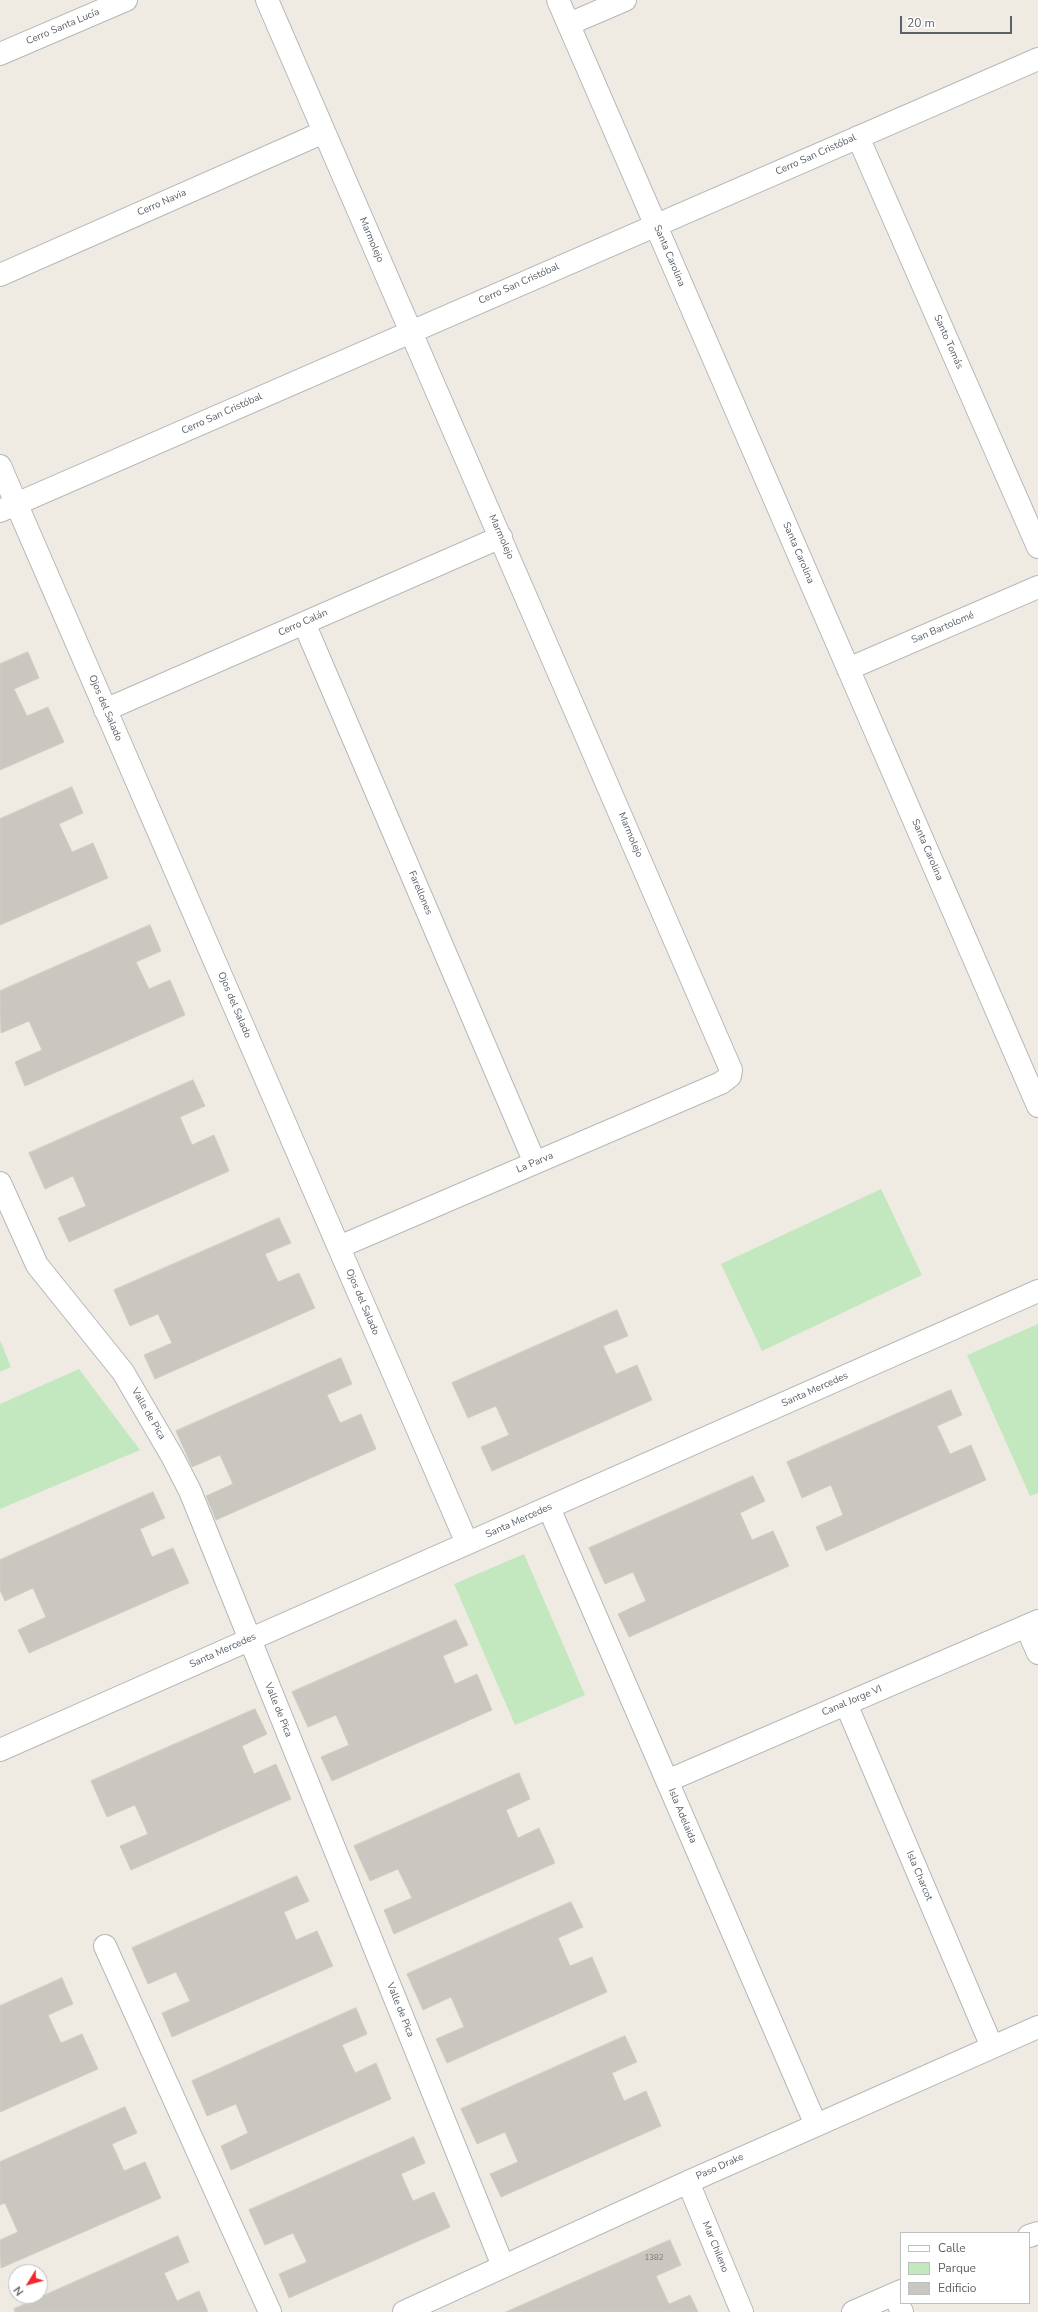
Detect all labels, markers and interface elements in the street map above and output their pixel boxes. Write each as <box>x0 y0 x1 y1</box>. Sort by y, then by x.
street label: Cerro Santa Lucía <box>24 6 102 48</box>
scale bar <box>902 8 1014 34</box>
text: 20 m <box>907 15 935 31</box>
street label: Cerro San Cristóbal <box>774 132 858 178</box>
street label: Cerro Navia <box>136 187 188 219</box>
street label: Marmolejo <box>356 216 386 264</box>
street label: Santa Carolina <box>651 223 687 289</box>
street label: Cerro San Cristóbal <box>477 261 561 307</box>
street label: Santo Tomás <box>931 313 965 371</box>
street label: Cerro San Cristóbal <box>180 391 264 437</box>
street label: Marmolejo <box>486 513 516 561</box>
street label: Santa Carolina <box>780 520 816 586</box>
street label: Cerro Calán <box>276 607 330 639</box>
street label: San Bartolomé <box>910 609 976 647</box>
street label: Ojos del Salado <box>86 673 124 743</box>
street label: Marmolejo <box>615 811 645 859</box>
street label: Santa Carolina <box>909 817 945 883</box>
street label: Farellones <box>405 869 435 917</box>
street label: Ojos del Salado <box>215 970 253 1040</box>
street label: La Parva <box>515 1150 555 1176</box>
street label: Ojos del Salado <box>343 1267 381 1337</box>
street label: Santa Mercedes <box>780 1370 850 1410</box>
street label: Valle de Pica <box>128 1386 168 1442</box>
street label: Santa Mercedes <box>484 1501 554 1541</box>
street label: Santa Mercedes <box>188 1631 258 1671</box>
street label: Valle de Pica <box>262 1681 294 1739</box>
street label: Canal Jorge VI <box>820 1683 884 1719</box>
street label: Isla Adelaida <box>665 1787 699 1845</box>
street label: Isla Charcot <box>903 1849 935 1903</box>
street label: Valle de Pica <box>384 1981 416 2039</box>
street label: Paso Drake <box>694 2151 746 2183</box>
street label: Mar Chileno <box>699 2220 731 2274</box>
legend <box>900 2232 1030 2304</box>
text: Calle <box>938 2240 966 2256</box>
house number: 1382 <box>644 2253 664 2263</box>
text: Parque <box>938 2260 976 2276</box>
north arrow <box>8 2264 48 2304</box>
text: Edificio <box>938 2280 976 2296</box>
text: N <box>10 2283 27 2299</box>

